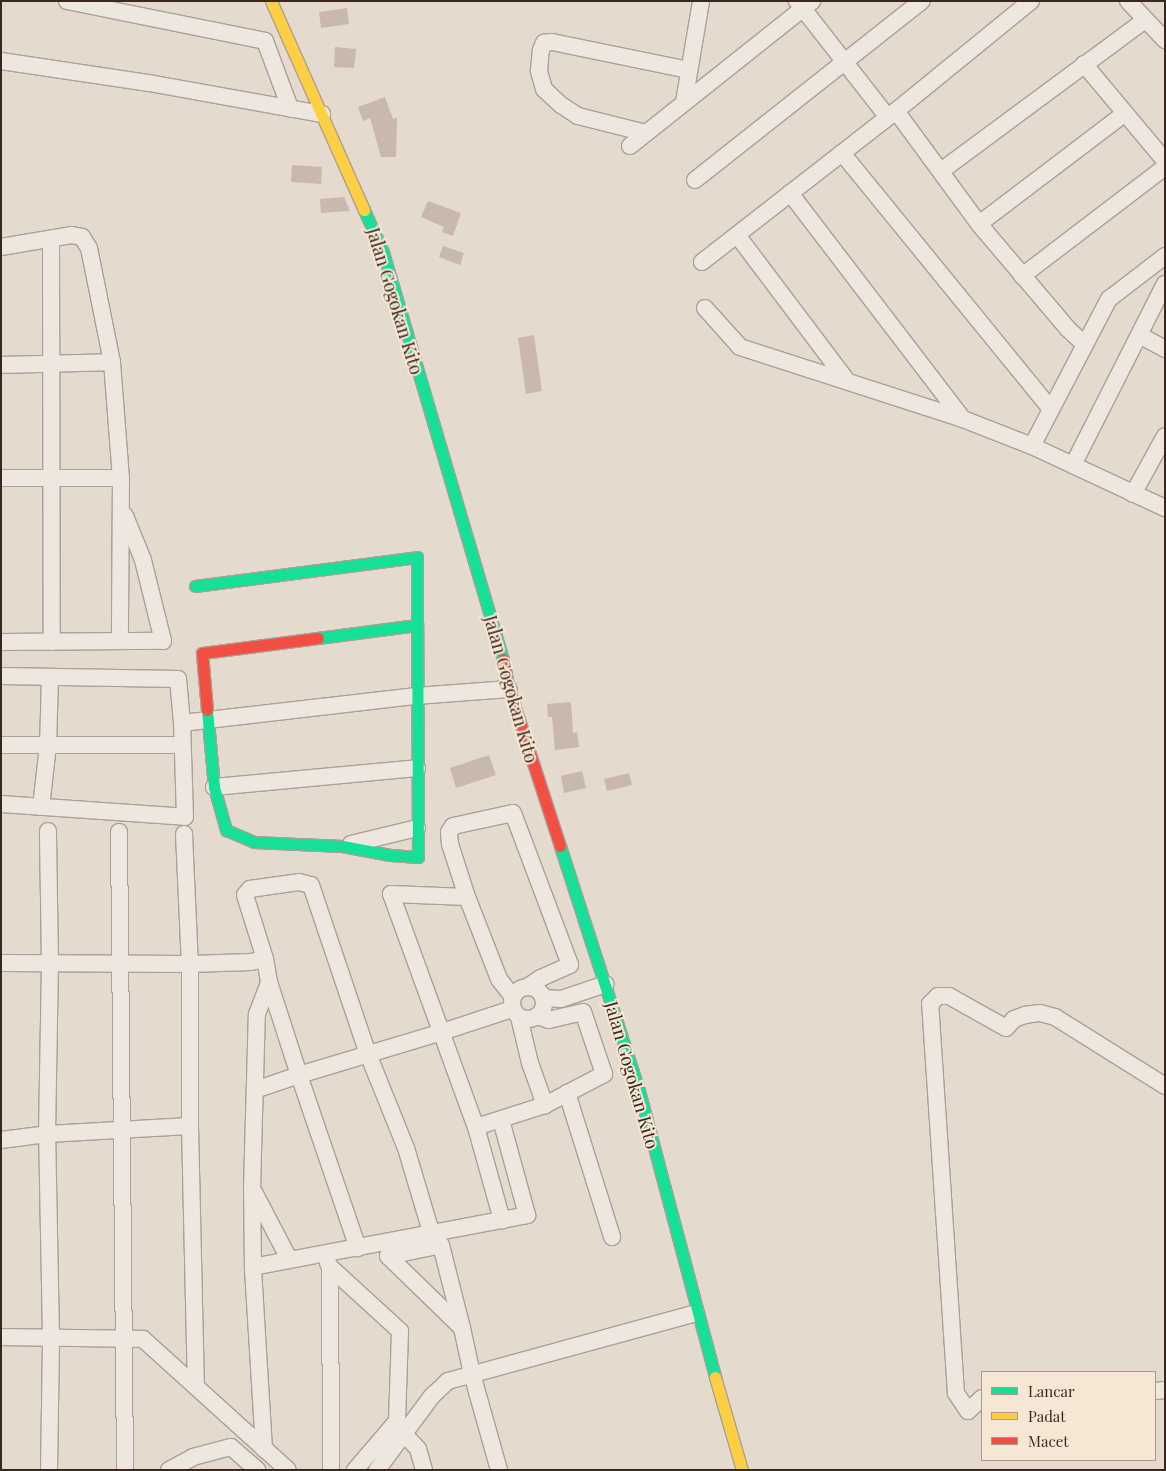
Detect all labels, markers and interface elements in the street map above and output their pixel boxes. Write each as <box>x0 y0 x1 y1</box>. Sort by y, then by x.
street label: Jalan Gogokan Kito <box>362 225 428 377</box>
street label: Jalan Gogokan Kito <box>480 613 542 765</box>
street label: Jalan Gogokan Kito <box>601 999 663 1151</box>
legend <box>981 1371 1156 1461</box>
text: Lancar <box>1028 1381 1075 1401</box>
text: Padat <box>1028 1406 1066 1426</box>
text: Macet <box>1028 1431 1069 1451</box>

